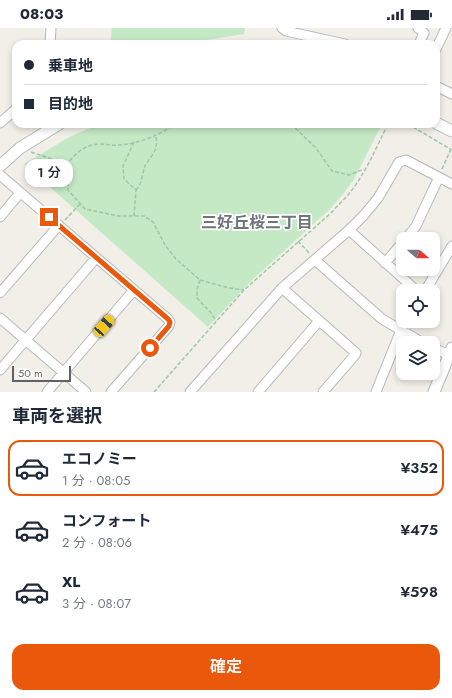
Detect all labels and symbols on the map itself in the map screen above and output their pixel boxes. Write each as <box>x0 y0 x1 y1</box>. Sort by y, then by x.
callout: 1 分 <box>25 159 73 187</box>
route end <box>40 208 58 226</box>
district label: 三好丘桜三丁目 <box>201 211 313 234</box>
north arrow <box>396 232 440 276</box>
car <box>92 313 116 339</box>
route start <box>141 339 159 357</box>
scale bar <box>12 364 71 383</box>

